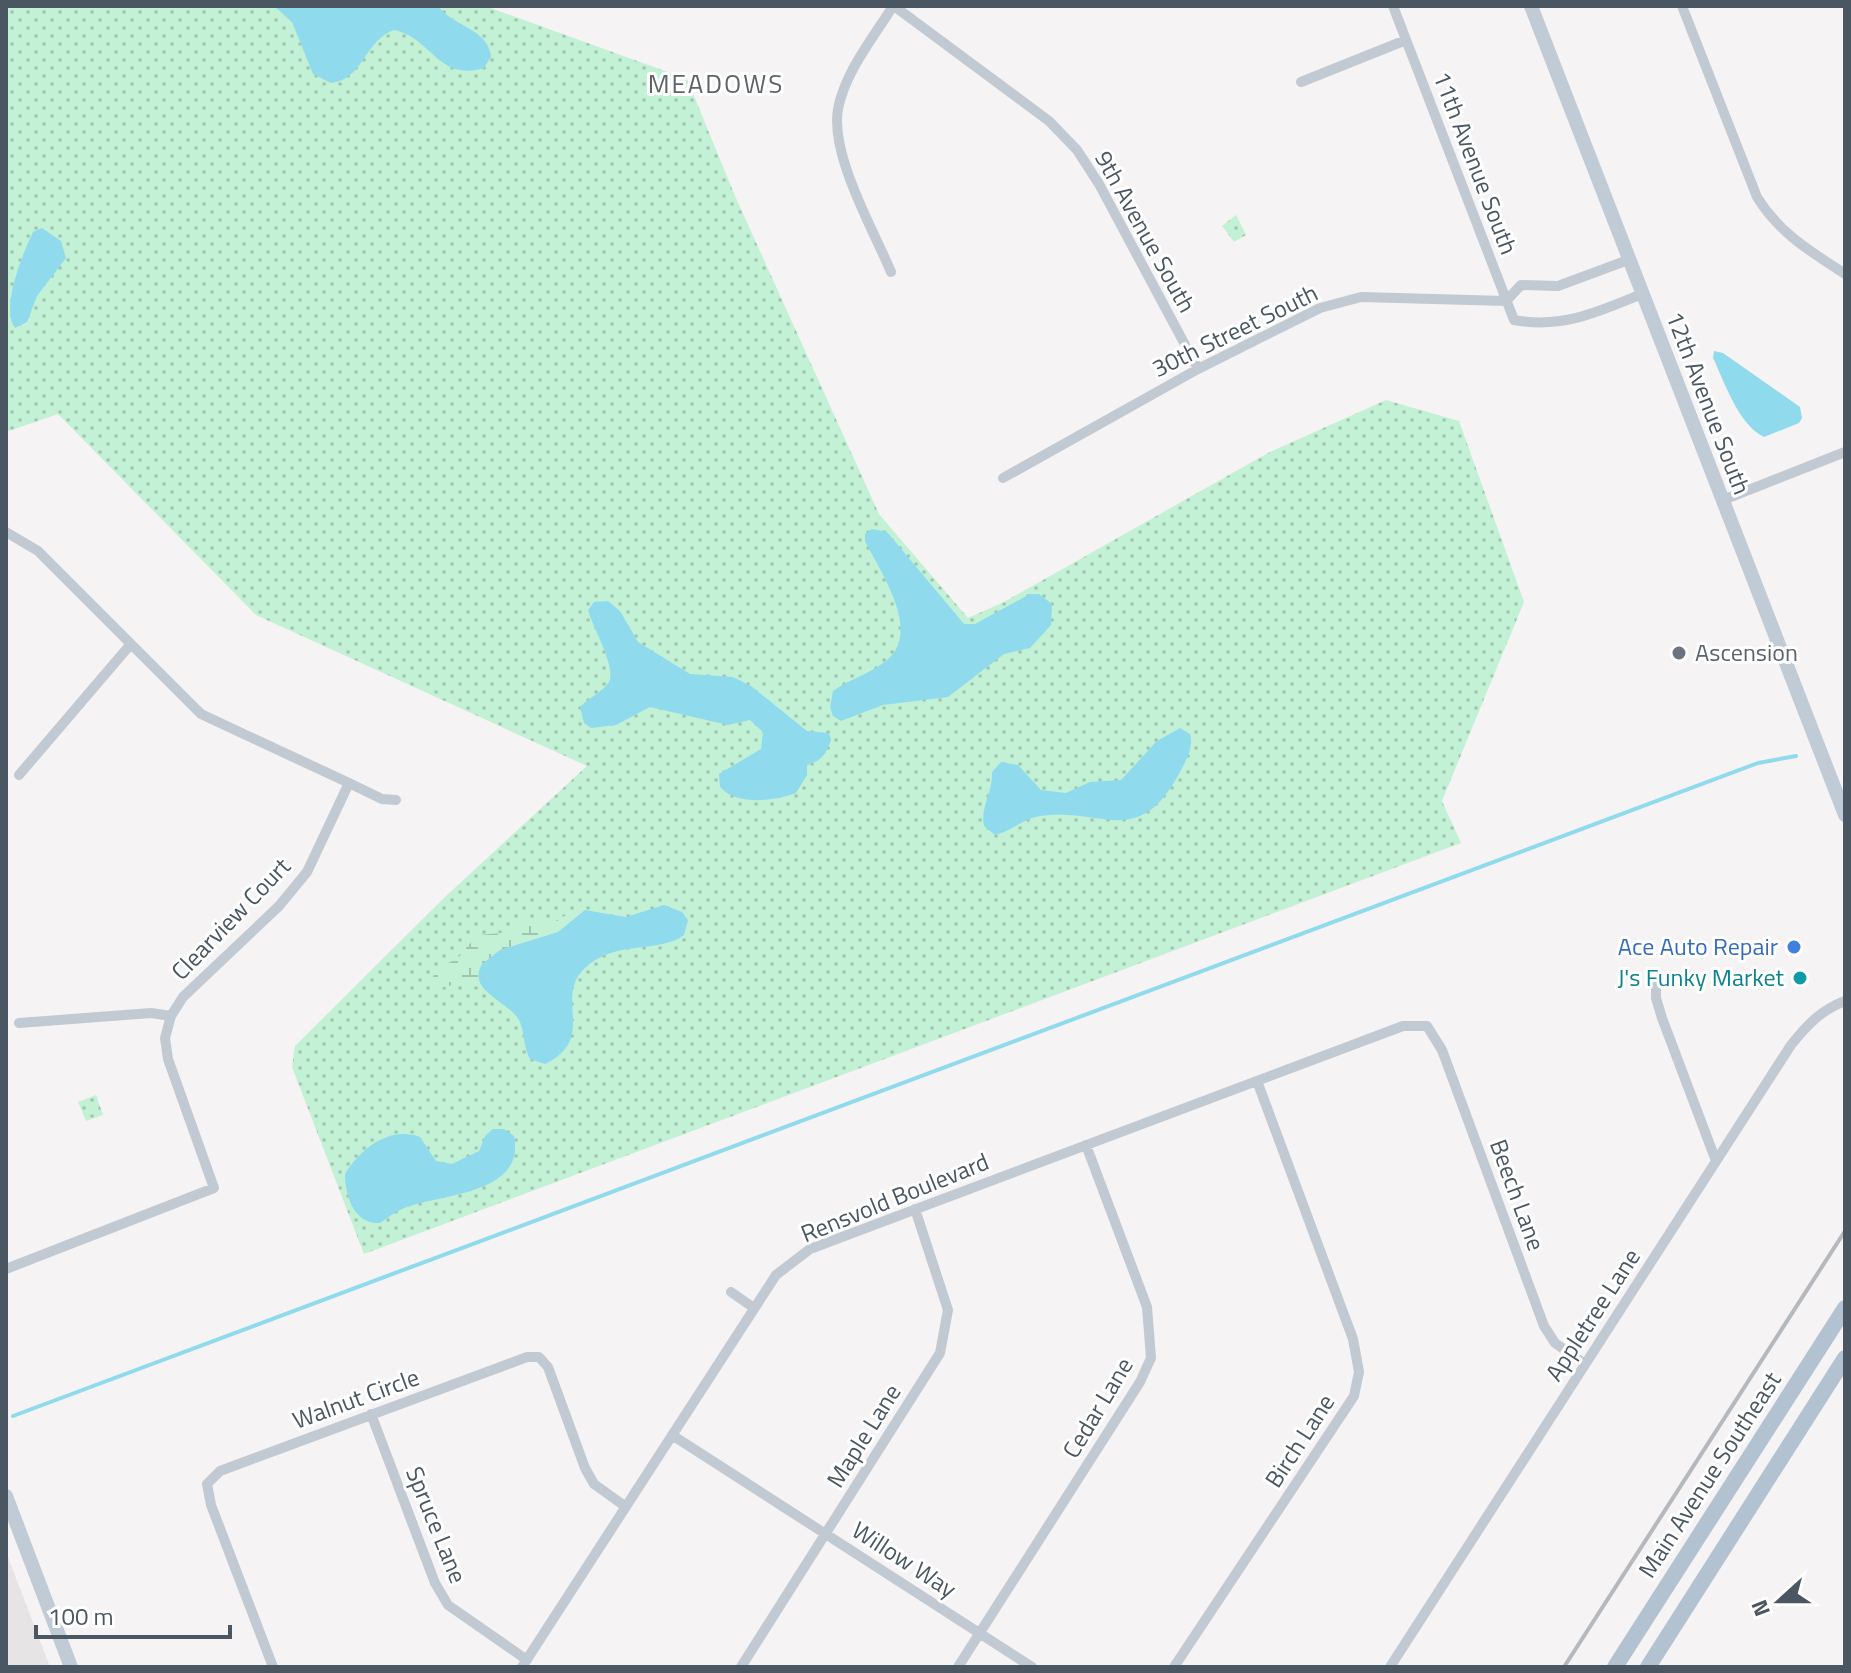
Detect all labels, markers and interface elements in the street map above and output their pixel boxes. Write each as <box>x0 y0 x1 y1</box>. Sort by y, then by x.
district label: MEADOWS <box>648 64 784 103</box>
street label: 11th Avenue South <box>1424 66 1527 259</box>
street label: 9th Avenue South <box>1086 144 1205 319</box>
street label: 30th Street South <box>1146 274 1324 386</box>
street label: 12th Avenue South <box>1657 306 1760 499</box>
place label: Ascension <box>1695 634 1798 670</box>
marker: Ascension <box>1670 644 1688 662</box>
street label: Clearview Court <box>162 848 299 988</box>
place label: Ace Auto Repair <box>1618 928 1778 964</box>
marker: Ace Auto Repair <box>1785 938 1803 956</box>
place label: J's Funky Market <box>1617 959 1785 995</box>
marker: J's Funky Market <box>1791 969 1809 987</box>
street label: Beech Lane <box>1481 1134 1555 1255</box>
street label: Rensvold Boulevard <box>795 1143 994 1251</box>
street label: Appletree Lane <box>1536 1241 1649 1388</box>
street label: Cedar Lane <box>1053 1350 1141 1465</box>
street label: Walnut Circle <box>287 1359 424 1438</box>
street label: Main Avenue Southeast <box>1629 1364 1790 1585</box>
street label: Maple Lane <box>817 1377 909 1494</box>
street label: Birch Lane <box>1255 1387 1343 1494</box>
street label: Spruce Lane <box>397 1461 477 1588</box>
street label: Willow Way <box>845 1512 964 1607</box>
north arrow <box>1739 1561 1819 1641</box>
scale bar <box>36 1589 230 1639</box>
text: N <box>1742 1595 1779 1621</box>
text: 100 m <box>48 1598 114 1634</box>

